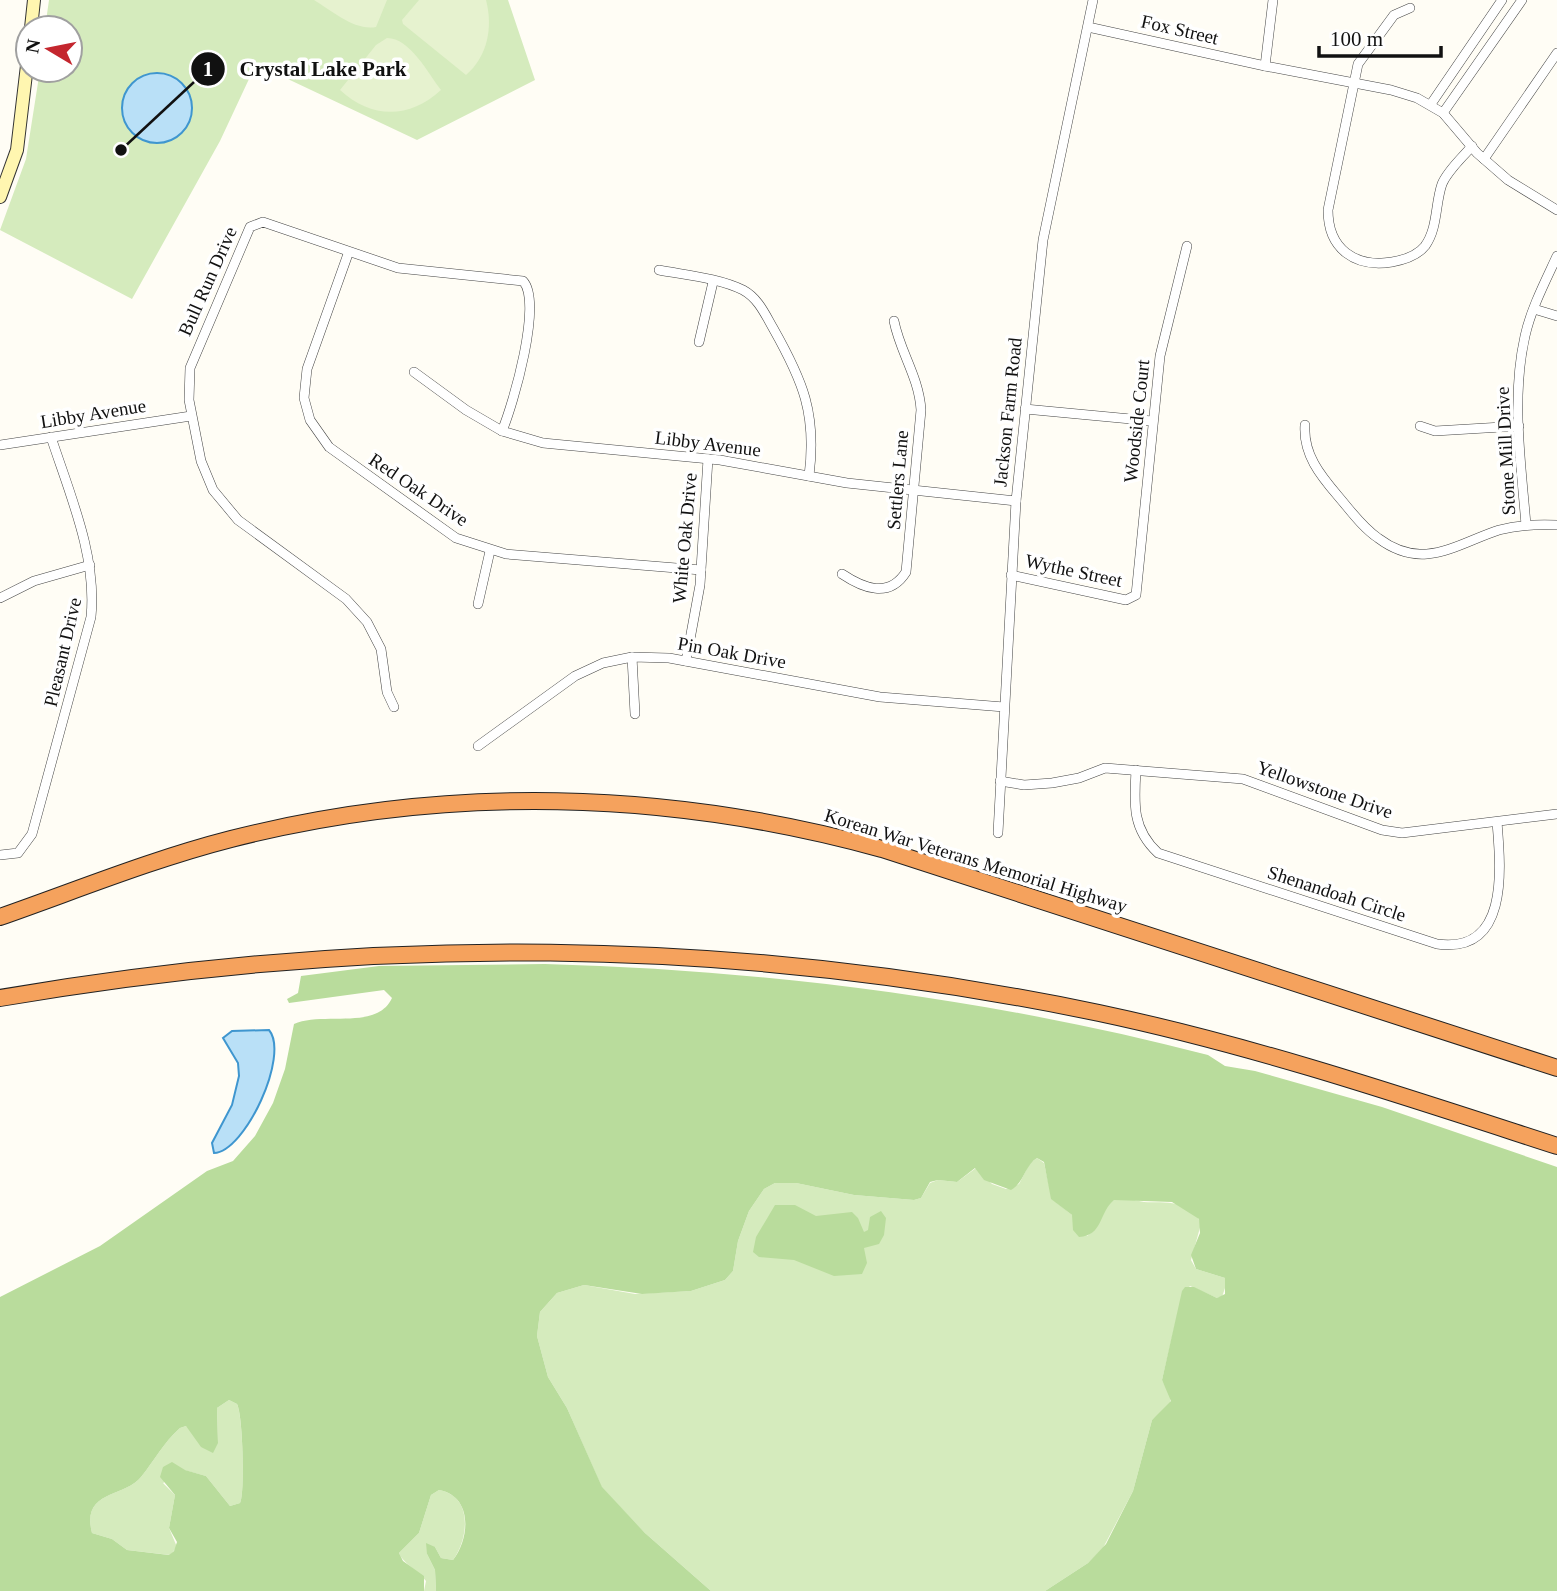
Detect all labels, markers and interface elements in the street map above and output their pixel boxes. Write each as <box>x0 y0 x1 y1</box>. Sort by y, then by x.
street label: Fox Street <box>1139 10 1221 49</box>
north arrow <box>14 14 84 84</box>
scale bar <box>1319 14 1442 58</box>
text: 100 m <box>1330 27 1383 51</box>
text: N <box>21 37 44 55</box>
callout: Crystal Lake Park <box>190 48 420 90</box>
text: 1 <box>203 57 213 81</box>
text: Crystal Lake Park <box>240 57 407 81</box>
street label: Bull Run Drive <box>174 223 241 339</box>
street label: Jackson Farm Road <box>989 336 1026 488</box>
street label: Woodside Court <box>1120 358 1153 484</box>
street label: Stone Mill Drive <box>1492 386 1519 516</box>
street label: Libby Avenue <box>39 395 147 432</box>
street label: Libby Avenue <box>654 427 762 460</box>
street label: Settlers Lane <box>883 429 912 531</box>
street label: Red Oak Drive <box>365 449 472 530</box>
street label: White Oak Drive <box>668 472 701 604</box>
street label: Wythe Street <box>1024 550 1125 591</box>
street label: Pleasant Drive <box>40 596 85 709</box>
street label: Pin Oak Drive <box>676 633 788 672</box>
street label: Yellowstone Drive <box>1254 756 1395 823</box>
street label: Korean War Veterans Memorial Highway <box>822 804 1130 917</box>
street label: Shenandoah Circle <box>1265 861 1409 926</box>

